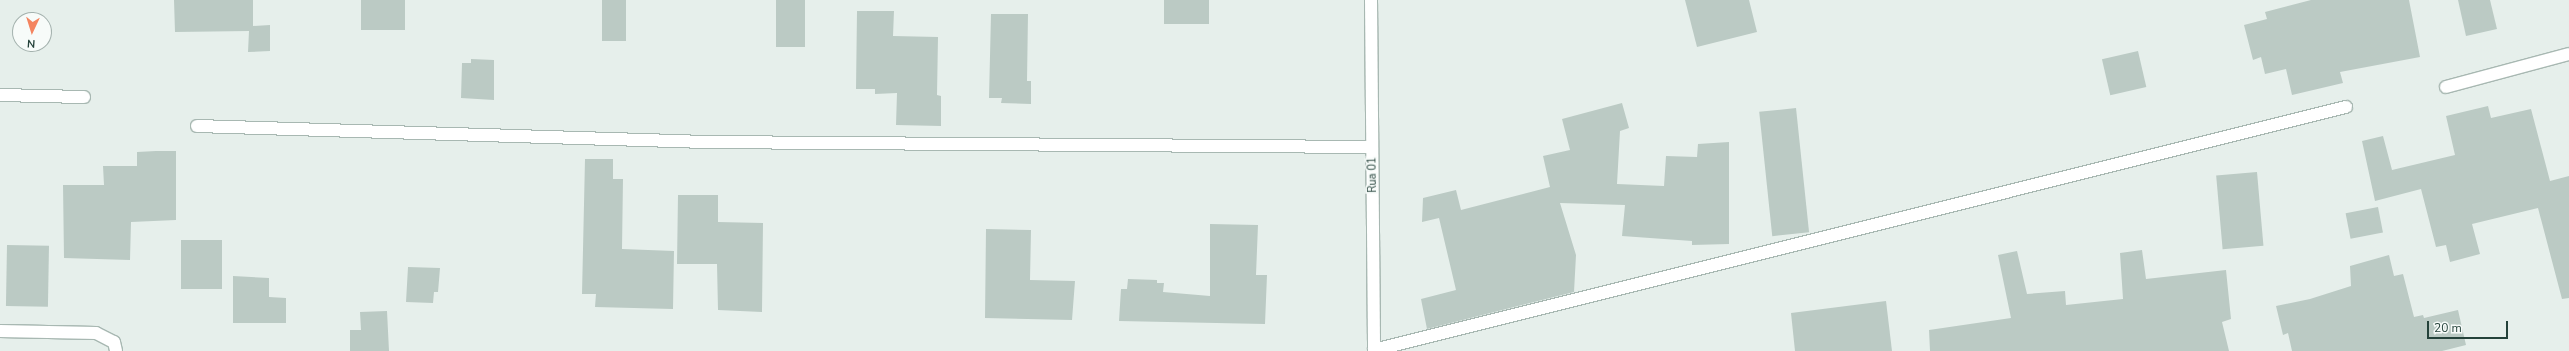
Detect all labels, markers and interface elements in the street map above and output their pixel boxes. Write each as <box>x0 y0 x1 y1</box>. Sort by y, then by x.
north arrow <box>12 12 52 52</box>
text: N <box>27 36 36 51</box>
street label: Rua 01 <box>1366 157 1380 193</box>
scale bar <box>2429 313 2510 339</box>
text: 20 m <box>2434 320 2462 336</box>

